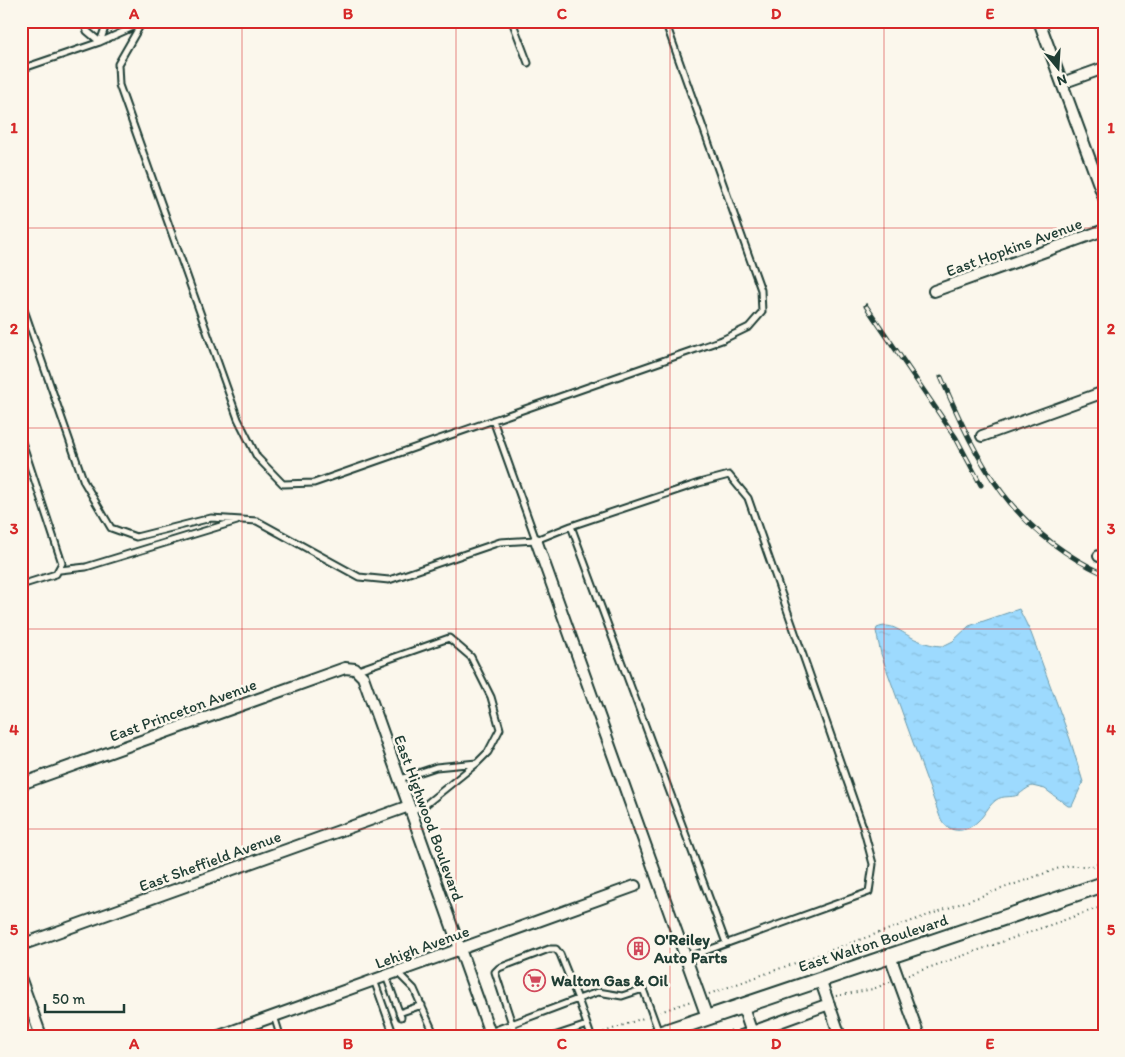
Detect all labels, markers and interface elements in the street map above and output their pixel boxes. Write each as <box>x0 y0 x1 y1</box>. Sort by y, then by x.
text: A <box>128 4 140 23</box>
text: B <box>343 4 354 23</box>
text: C <box>557 4 568 23</box>
text: D <box>771 4 782 23</box>
text: E <box>986 4 995 23</box>
north arrow <box>1032 42 1082 92</box>
text: N <box>1055 70 1069 89</box>
text: 1 <box>10 118 18 137</box>
text: 1 <box>1107 118 1115 137</box>
street label: East Hopkins Avenue <box>943 213 1085 280</box>
text: 2 <box>10 319 19 338</box>
text: 2 <box>1107 319 1116 338</box>
text: 3 <box>10 519 19 538</box>
text: 3 <box>1107 519 1116 538</box>
street label: East Princeton Avenue <box>107 675 259 745</box>
text: 4 <box>9 720 19 739</box>
text: 4 <box>1106 720 1116 739</box>
street label: East Highwood Boulevard <box>390 732 468 904</box>
street label: East Sheffield Avenue <box>136 826 284 896</box>
street label: East Walton Boulevard <box>796 910 950 976</box>
text: 5 <box>10 920 19 939</box>
text: 5 <box>1107 920 1116 939</box>
street label: Lehigh Avenue <box>372 921 472 973</box>
place label: O'Reiley Auto Parts <box>653 930 727 967</box>
building icon: O'Reiley Auto Parts <box>626 936 650 960</box>
supermarket icon: Walton Gas & Oil <box>523 968 547 992</box>
place label: Walton Gas & Oil <box>551 971 668 990</box>
scale bar <box>45 982 124 1014</box>
text: 50 m <box>52 990 85 1008</box>
text: A <box>128 1034 140 1053</box>
text: B <box>343 1034 354 1053</box>
text: C <box>557 1034 568 1053</box>
text: D <box>771 1034 782 1053</box>
text: E <box>986 1034 995 1053</box>

